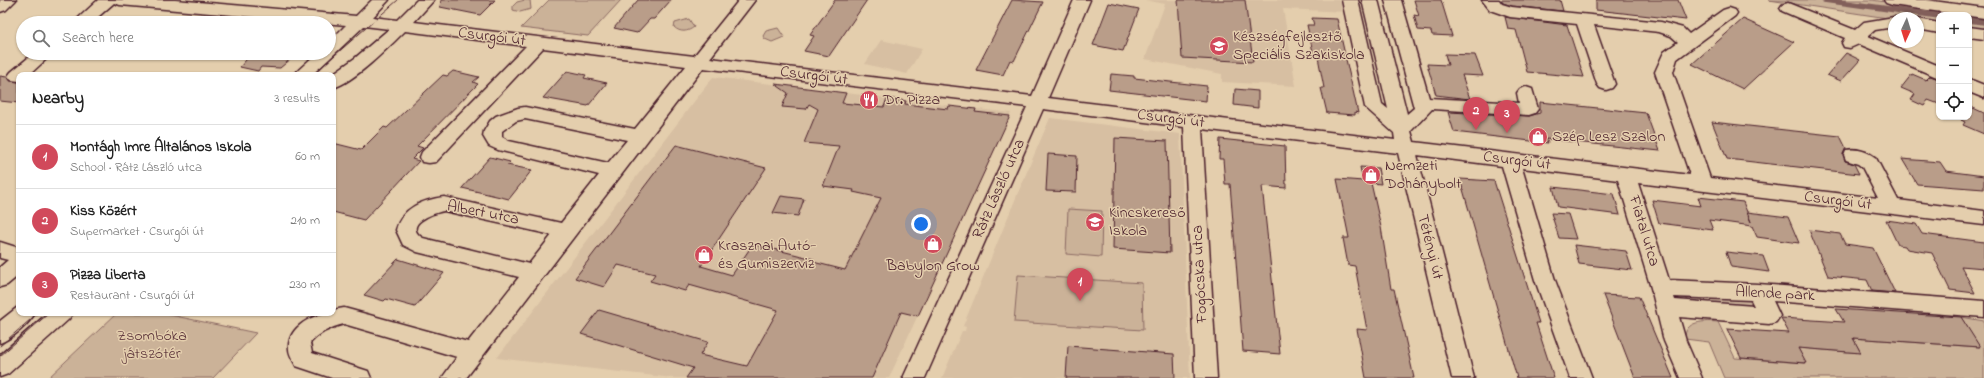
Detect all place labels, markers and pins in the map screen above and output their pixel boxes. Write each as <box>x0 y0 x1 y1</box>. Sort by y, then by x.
place label: Készségfejlesztő Speciális Szakiskola <box>1233 25 1365 67</box>
school or university icon: Készségfejlesztő Speciális Szakiskola <box>1208 35 1230 57</box>
place label: Dr. Pizza <box>882 88 940 112</box>
restaurant icon: Dr. Pizza <box>858 89 880 111</box>
pin: 2 <box>1463 97 1489 130</box>
pin: 3 <box>1494 100 1520 133</box>
place label: Szép Lesz Szalon <box>1552 125 1665 149</box>
shop icon: Szép Lesz Szalon <box>1527 126 1549 148</box>
place label: Nemzeti Dohánybolt <box>1384 154 1462 196</box>
shop icon: Nemzeti Dohánybolt <box>1360 164 1382 186</box>
place label: Kincskereső Iskola <box>1109 201 1186 243</box>
school or university icon: Kincskereső Iskola <box>1084 211 1106 233</box>
shop icon: Babylon Grow <box>922 233 944 255</box>
place label: Krasznai Autó- és Gumiszerviz <box>718 234 816 276</box>
shop icon: Krasznai Autó- és Gumiszerviz <box>693 244 715 266</box>
place label: Babylon Grow <box>885 254 980 278</box>
pin: 1 <box>1067 268 1093 301</box>

